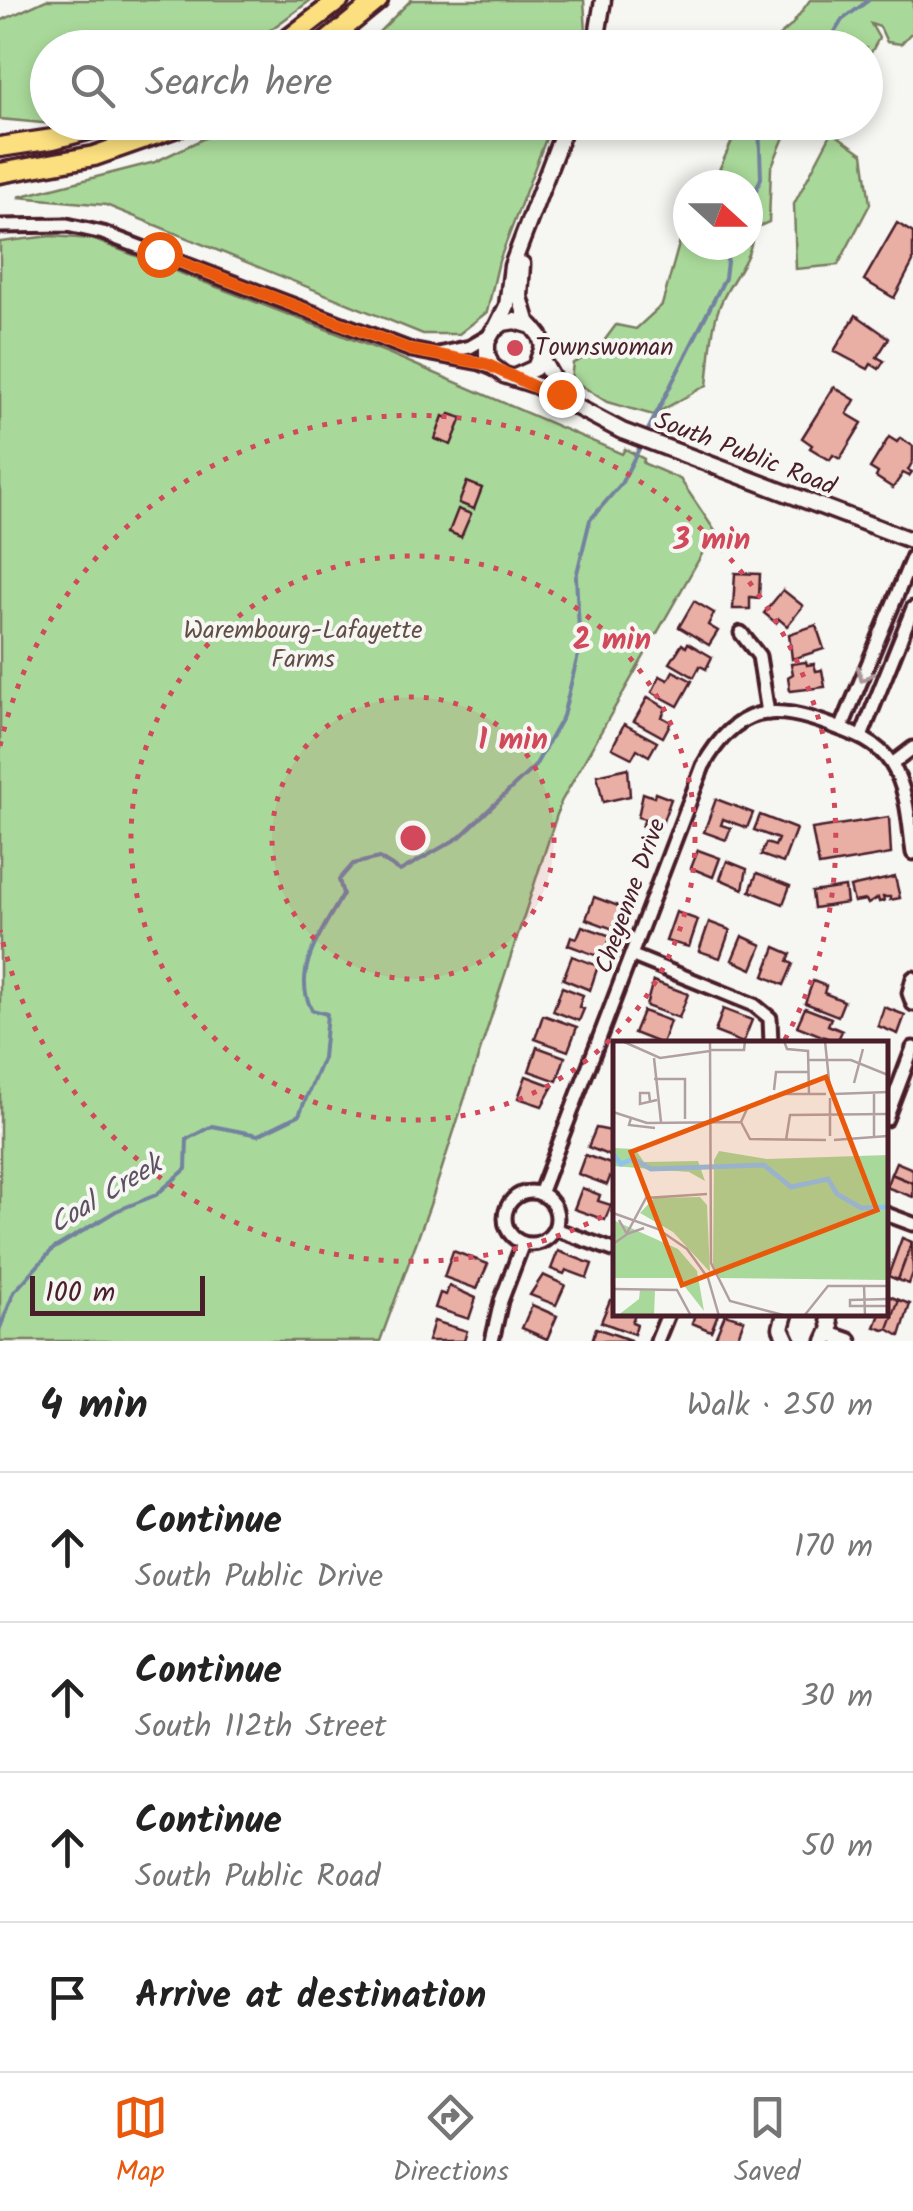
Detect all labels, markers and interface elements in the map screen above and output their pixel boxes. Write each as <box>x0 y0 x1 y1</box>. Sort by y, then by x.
search box <box>30 30 883 140</box>
text: Search here <box>145 55 332 115</box>
icon: search <box>65 58 120 113</box>
north arrow <box>673 170 763 260</box>
route start <box>137 232 183 278</box>
place label: Townswoman <box>535 328 674 368</box>
marker: Townswoman <box>504 337 526 359</box>
route end <box>539 372 585 418</box>
street label: South Public Road <box>648 401 843 508</box>
text: 3 min <box>673 517 750 565</box>
park label: Warembourg-Lafayette Farms <box>184 611 422 680</box>
text: 2 min <box>573 617 651 665</box>
one-way arrow <box>855 665 875 683</box>
text: 1 min <box>478 717 548 765</box>
street label: Cheyenne Drive <box>584 813 678 979</box>
centre of rings <box>395 820 431 856</box>
inset map <box>613 1041 888 1316</box>
water label: Coal Creek <box>41 1142 174 1246</box>
scale bar <box>30 1271 205 1316</box>
text: 100 m <box>45 1271 115 1316</box>
text: 4 min <box>40 1373 148 1440</box>
text: Walk · 250 m <box>687 1381 873 1432</box>
text: Continue <box>135 1492 282 1552</box>
icon: ahead <box>40 1520 95 1575</box>
text: 170 m <box>794 1522 873 1573</box>
text: South Public Drive <box>135 1552 383 1603</box>
text: Continue <box>135 1642 282 1702</box>
icon: ahead <box>40 1670 95 1725</box>
text: 30 m <box>800 1672 873 1723</box>
text: South 112th Street <box>135 1702 386 1753</box>
text: Continue <box>135 1792 282 1852</box>
icon: ahead <box>40 1820 95 1875</box>
text: 50 m <box>802 1822 873 1873</box>
text: South Public Road <box>135 1852 381 1903</box>
text: Arrive at destination <box>135 1967 486 2027</box>
icon: arrive <box>40 1970 95 2025</box>
tab: Map <box>113 2090 168 2195</box>
tab: Directions <box>393 2090 509 2195</box>
tab: Saved <box>734 2090 800 2195</box>

